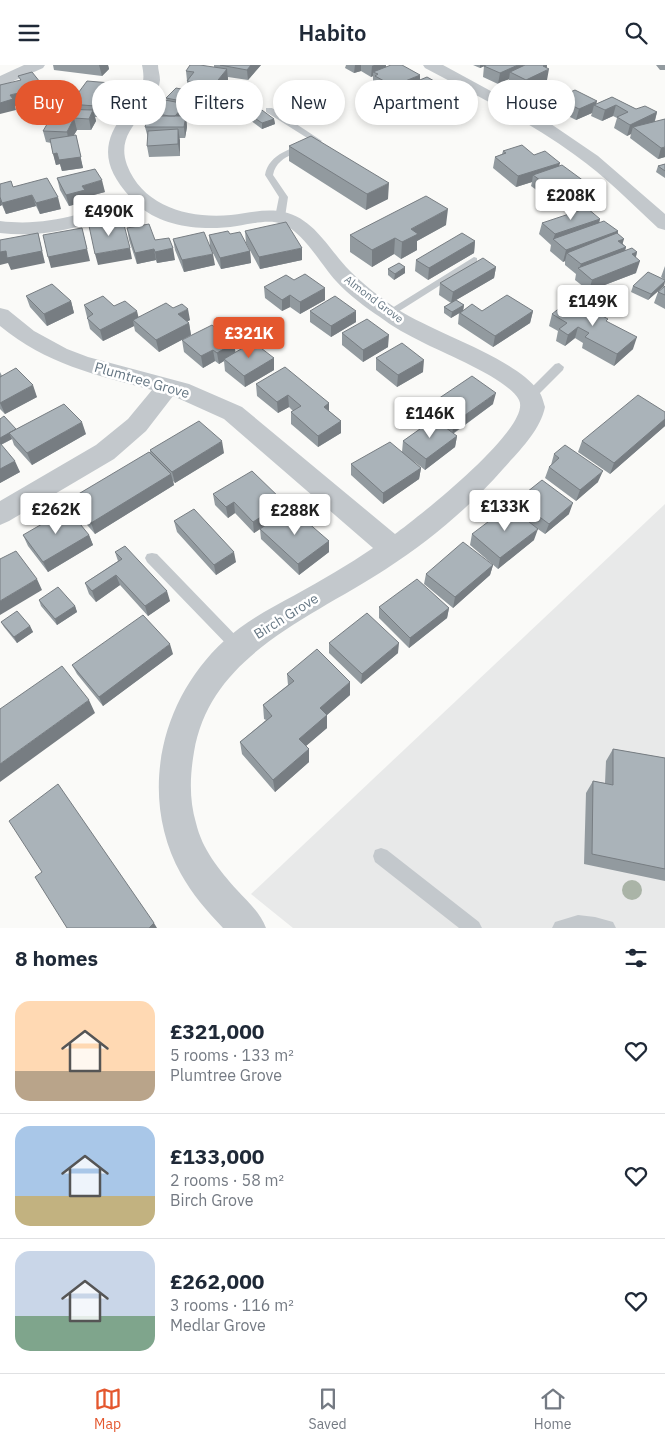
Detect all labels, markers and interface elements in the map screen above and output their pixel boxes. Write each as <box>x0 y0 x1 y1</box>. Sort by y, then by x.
text: Habito <box>299 18 366 47</box>
icon: menu <box>15 19 43 47</box>
icon: search <box>622 19 650 47</box>
chip: Buy <box>15 80 82 125</box>
chip: Rent <box>92 80 166 125</box>
chip: Filters <box>176 80 263 125</box>
chip: New <box>273 80 345 125</box>
chip: Apartment <box>355 80 478 125</box>
chip: House <box>488 80 575 125</box>
pin: £208K <box>536 179 606 221</box>
text: £208K <box>546 185 596 205</box>
pin: £490K <box>74 195 144 237</box>
text: £490K <box>84 201 134 221</box>
street label: Almond Grove <box>342 272 406 326</box>
pin: £149K <box>558 285 628 327</box>
text: £149K <box>568 291 618 311</box>
pin: £321K <box>214 317 284 359</box>
text: £321K <box>224 323 274 343</box>
street label: Plumtree Grove <box>92 358 192 402</box>
pin: £146K <box>395 397 465 439</box>
text: £146K <box>405 403 455 423</box>
pin: £133K <box>470 489 540 532</box>
pin: £262K <box>21 493 91 535</box>
pin: £288K <box>260 493 330 536</box>
text: £133K <box>480 496 530 516</box>
text: £262K <box>31 499 81 519</box>
text: £288K <box>270 500 320 520</box>
street label: Birch Grove <box>250 589 322 643</box>
text: 8 homes <box>15 944 98 972</box>
icon: filters <box>622 944 650 972</box>
text: £321,000 <box>170 1017 264 1045</box>
icon: home <box>55 1021 115 1081</box>
icon: heart <box>622 1037 650 1065</box>
text: 5 rooms · 133 m² <box>170 1045 294 1065</box>
text: Plumtree Grove <box>170 1065 282 1085</box>
text: £133,000 <box>170 1142 264 1170</box>
icon: home <box>55 1146 115 1206</box>
icon: heart <box>622 1162 650 1190</box>
text: 2 rooms · 58 m² <box>170 1170 284 1190</box>
text: Birch Grove <box>170 1190 253 1210</box>
text: £262,000 <box>170 1267 264 1295</box>
icon: home <box>55 1271 115 1331</box>
icon: heart <box>622 1287 650 1315</box>
text: 3 rooms · 116 m² <box>170 1295 294 1315</box>
text: Medlar Grove <box>170 1315 266 1335</box>
tab: Map <box>94 1385 122 1433</box>
tab: Saved <box>309 1385 347 1433</box>
tab: Home <box>534 1385 571 1433</box>

